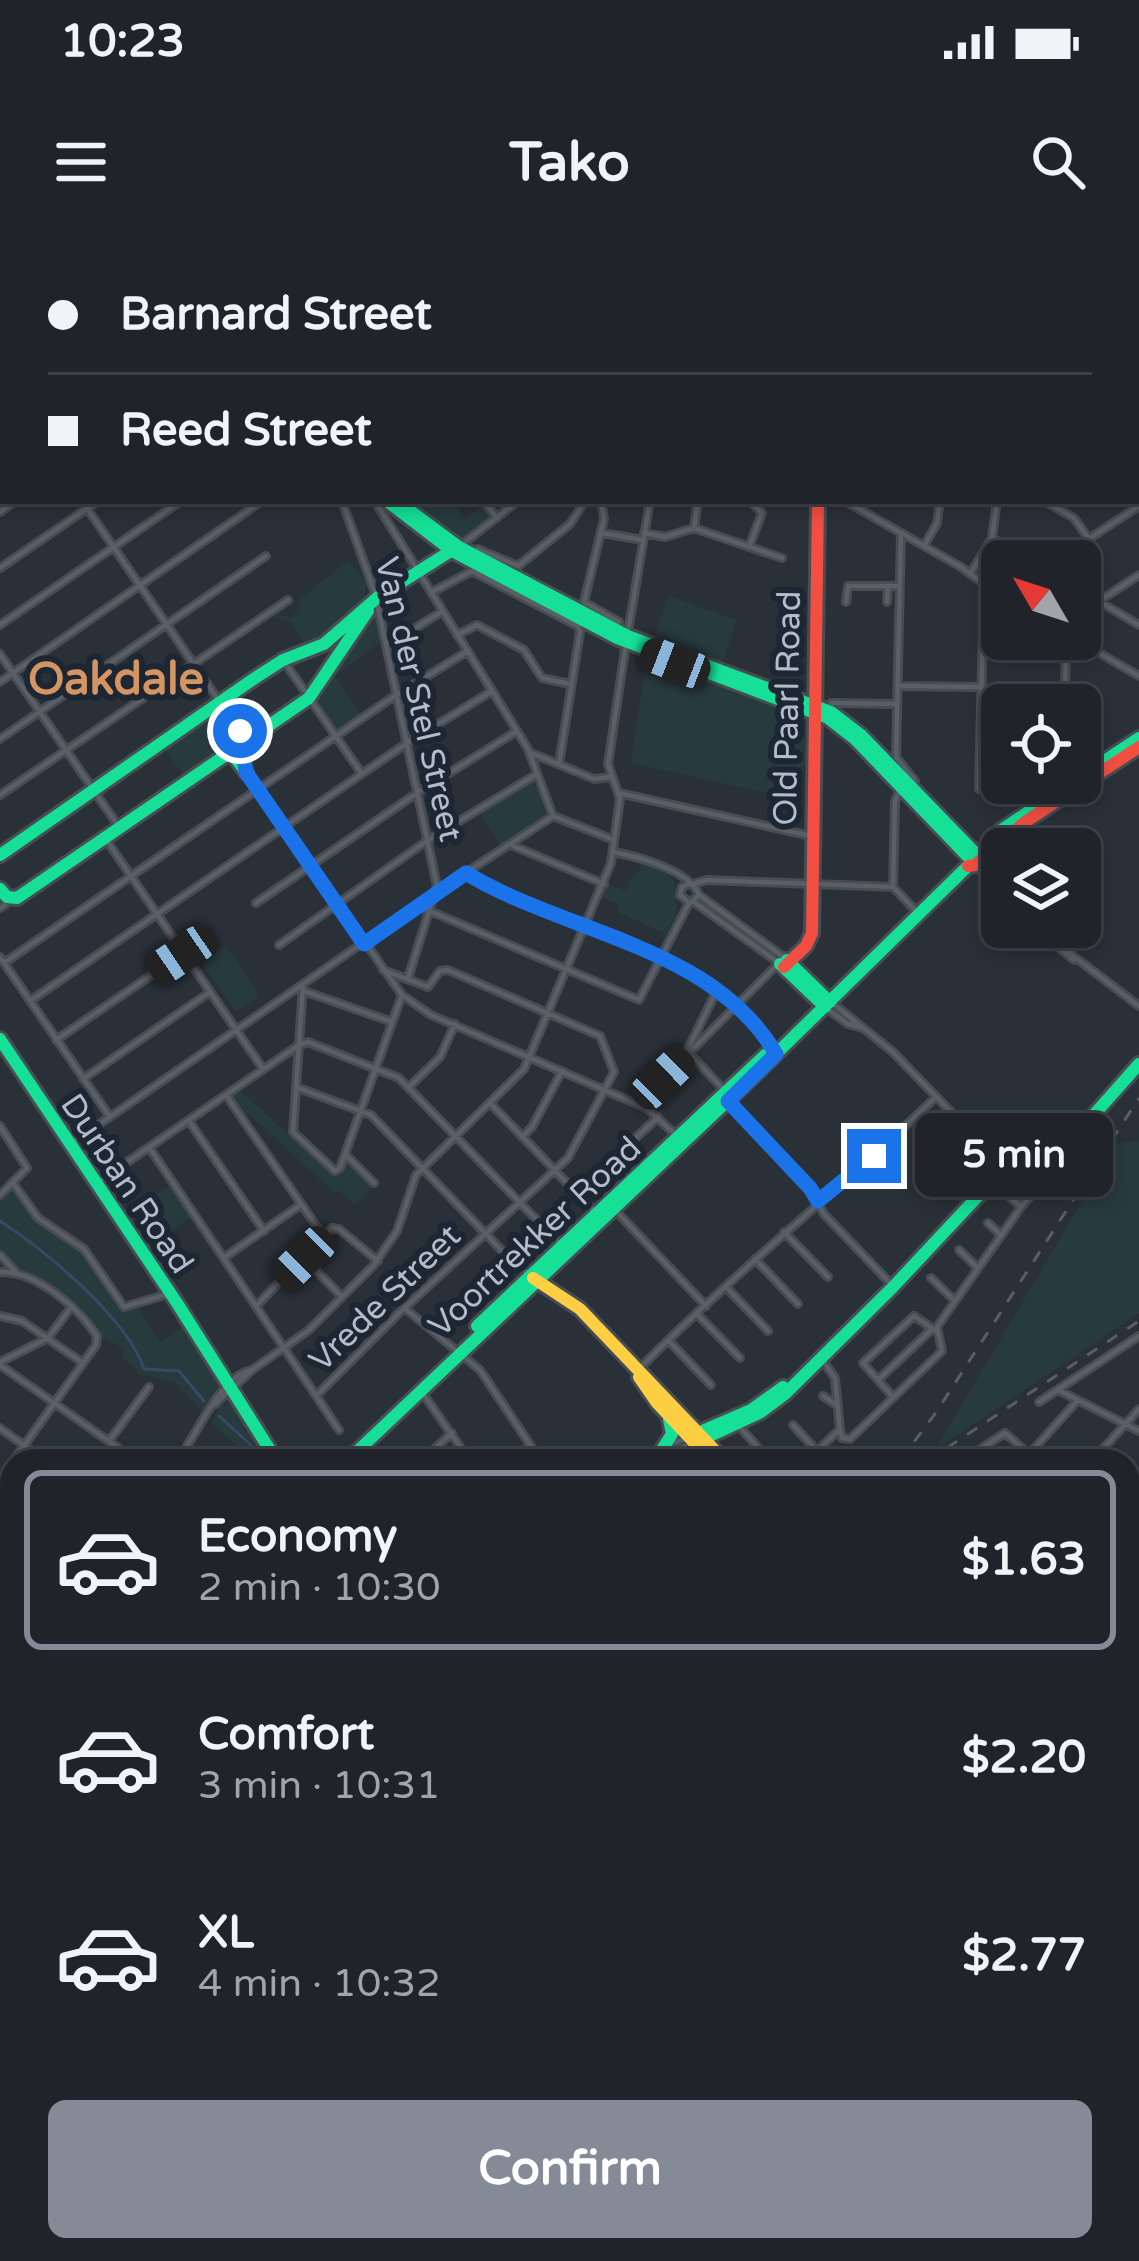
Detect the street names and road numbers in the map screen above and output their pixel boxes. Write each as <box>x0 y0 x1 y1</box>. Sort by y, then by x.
street label: Van der Stel Street <box>367 553 470 845</box>
street label: Old Paarl Road <box>766 590 809 826</box>
street label: Durban Road <box>52 1087 201 1281</box>
street label: Voortrekker Road <box>421 1129 649 1345</box>
street label: Vrede Street <box>301 1216 469 1380</box>

